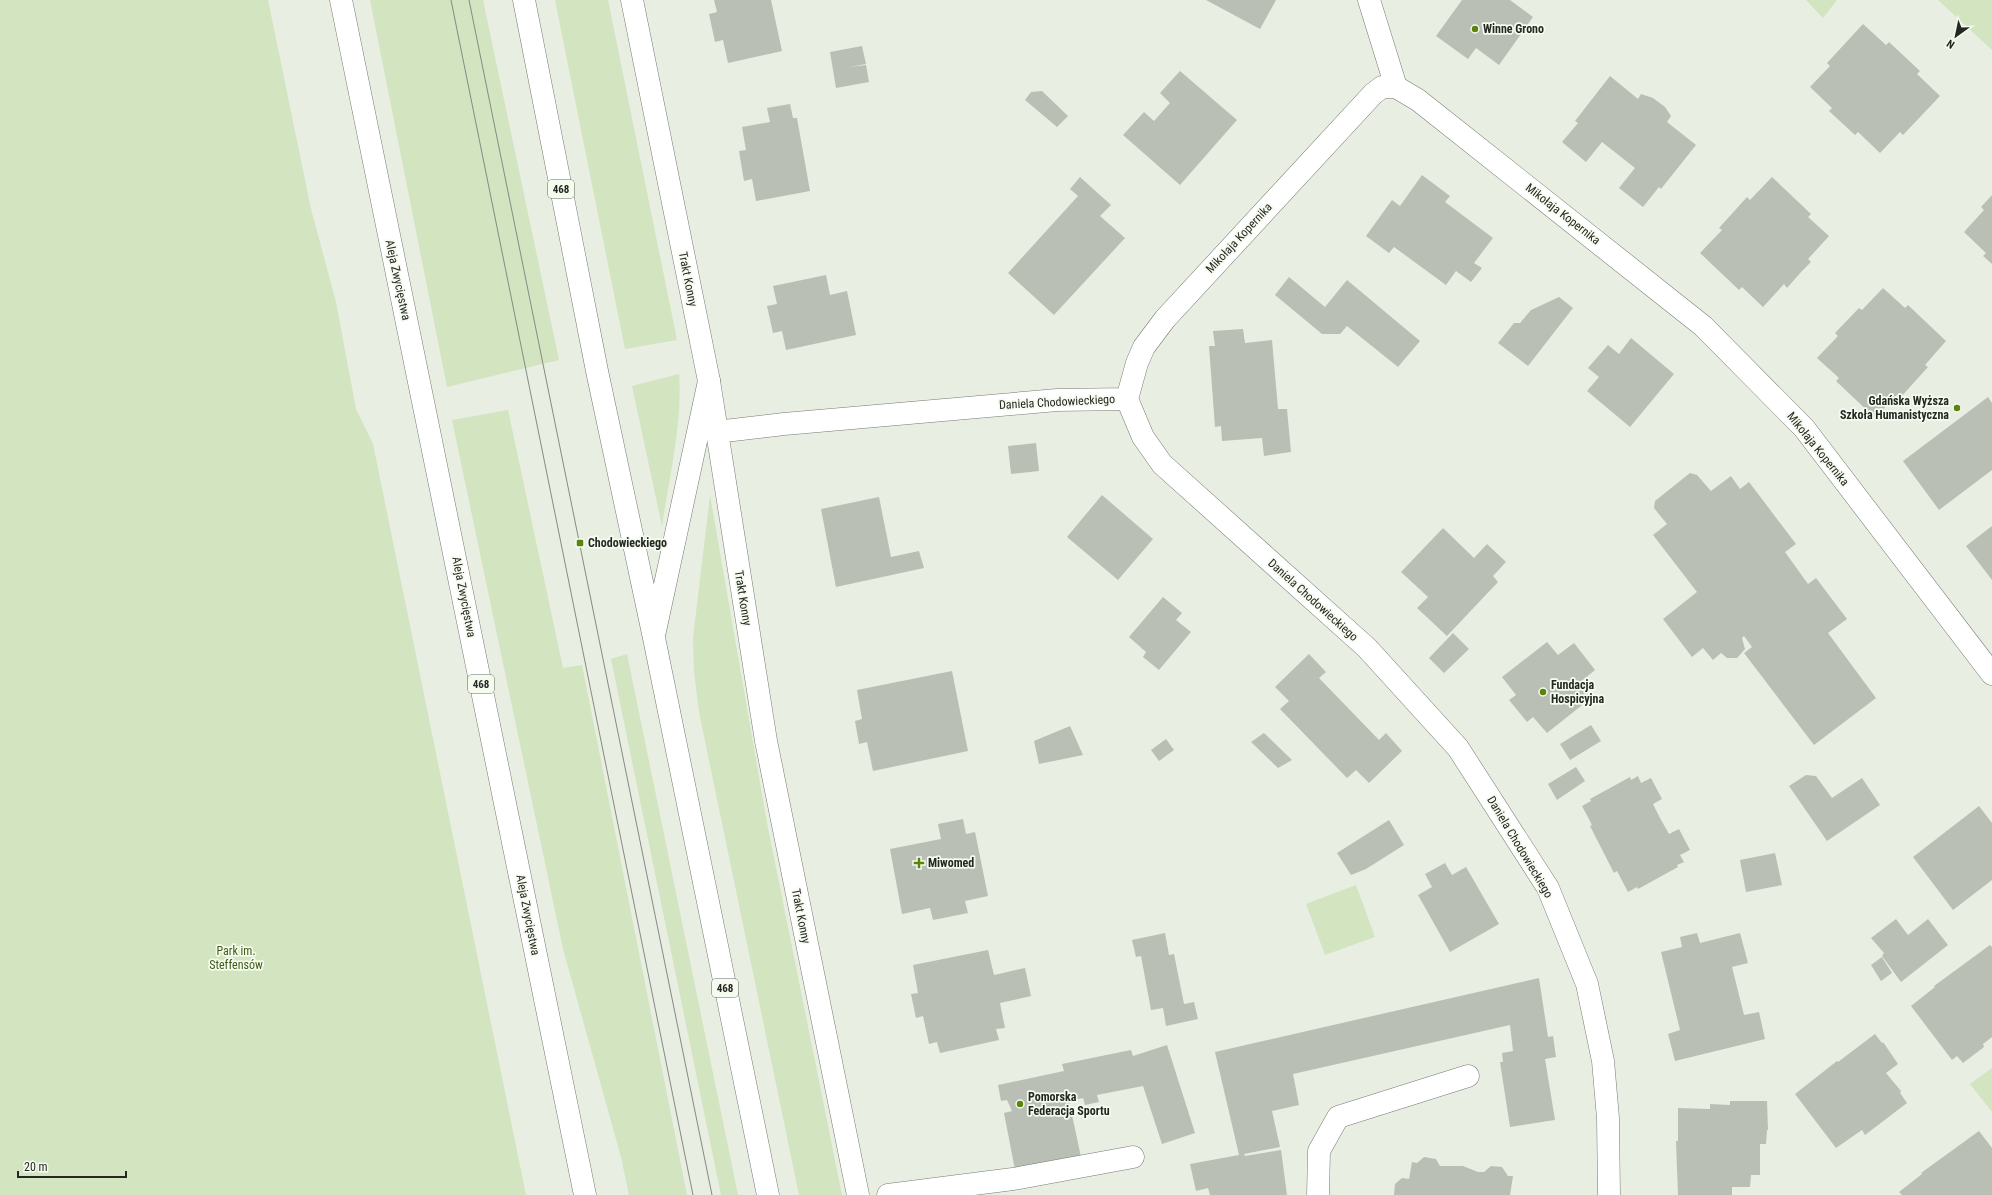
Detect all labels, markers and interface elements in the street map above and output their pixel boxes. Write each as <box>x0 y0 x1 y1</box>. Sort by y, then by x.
north arrow <box>1936 16 1976 56</box>
place label: Winne Grono <box>1483 22 1544 36</box>
marker: Winne Grono <box>1470 24 1480 34</box>
text: N <box>1944 37 1957 51</box>
road number: 468 <box>548 180 574 198</box>
street label: Mikołaja Kopernika <box>1523 181 1603 248</box>
street label: Mikołaja Kopernika <box>1203 200 1275 276</box>
street label: Aleja Zwycięstwa <box>383 239 413 322</box>
street label: Trakt Konny <box>676 250 700 308</box>
street label: Daniela Chodowieckiego <box>999 392 1115 412</box>
place label: Gdańska Wyższa Szkoła Humanistyczna <box>1840 394 1949 422</box>
marker: Gdańska Wyższa Szkoła Humanistyczna <box>1952 403 1962 413</box>
street label: Mikołaja Kopernika <box>1784 409 1852 489</box>
place label: Chodowieckiego <box>588 536 667 550</box>
marker: Chodowieckiego <box>575 538 585 548</box>
street label: Aleja Zwycięstwa <box>449 556 479 639</box>
street label: Daniela Chodowieckiego <box>1265 556 1361 644</box>
street label: Trakt Konny <box>732 569 754 627</box>
road number: 468 <box>468 675 494 693</box>
place label: Fundacja Hospicyjna <box>1551 678 1604 706</box>
marker: Fundacja Hospicyjna <box>1538 687 1548 697</box>
street label: Daniela Chodowieckiego <box>1484 794 1556 900</box>
place label: Miwomed <box>928 856 974 870</box>
marker: Miwomed <box>913 857 925 869</box>
street label: Aleja Zwycięstwa <box>513 874 543 957</box>
street label: Trakt Konny <box>789 887 813 945</box>
park label: Park im. Steffensów <box>209 944 263 972</box>
road number: 468 <box>712 979 738 997</box>
place label: Pomorska Federacja Sportu <box>1028 1090 1110 1118</box>
marker: Pomorska Federacja Sportu <box>1015 1099 1025 1109</box>
scale bar <box>18 1153 126 1179</box>
text: 20 m <box>24 1160 48 1174</box>

